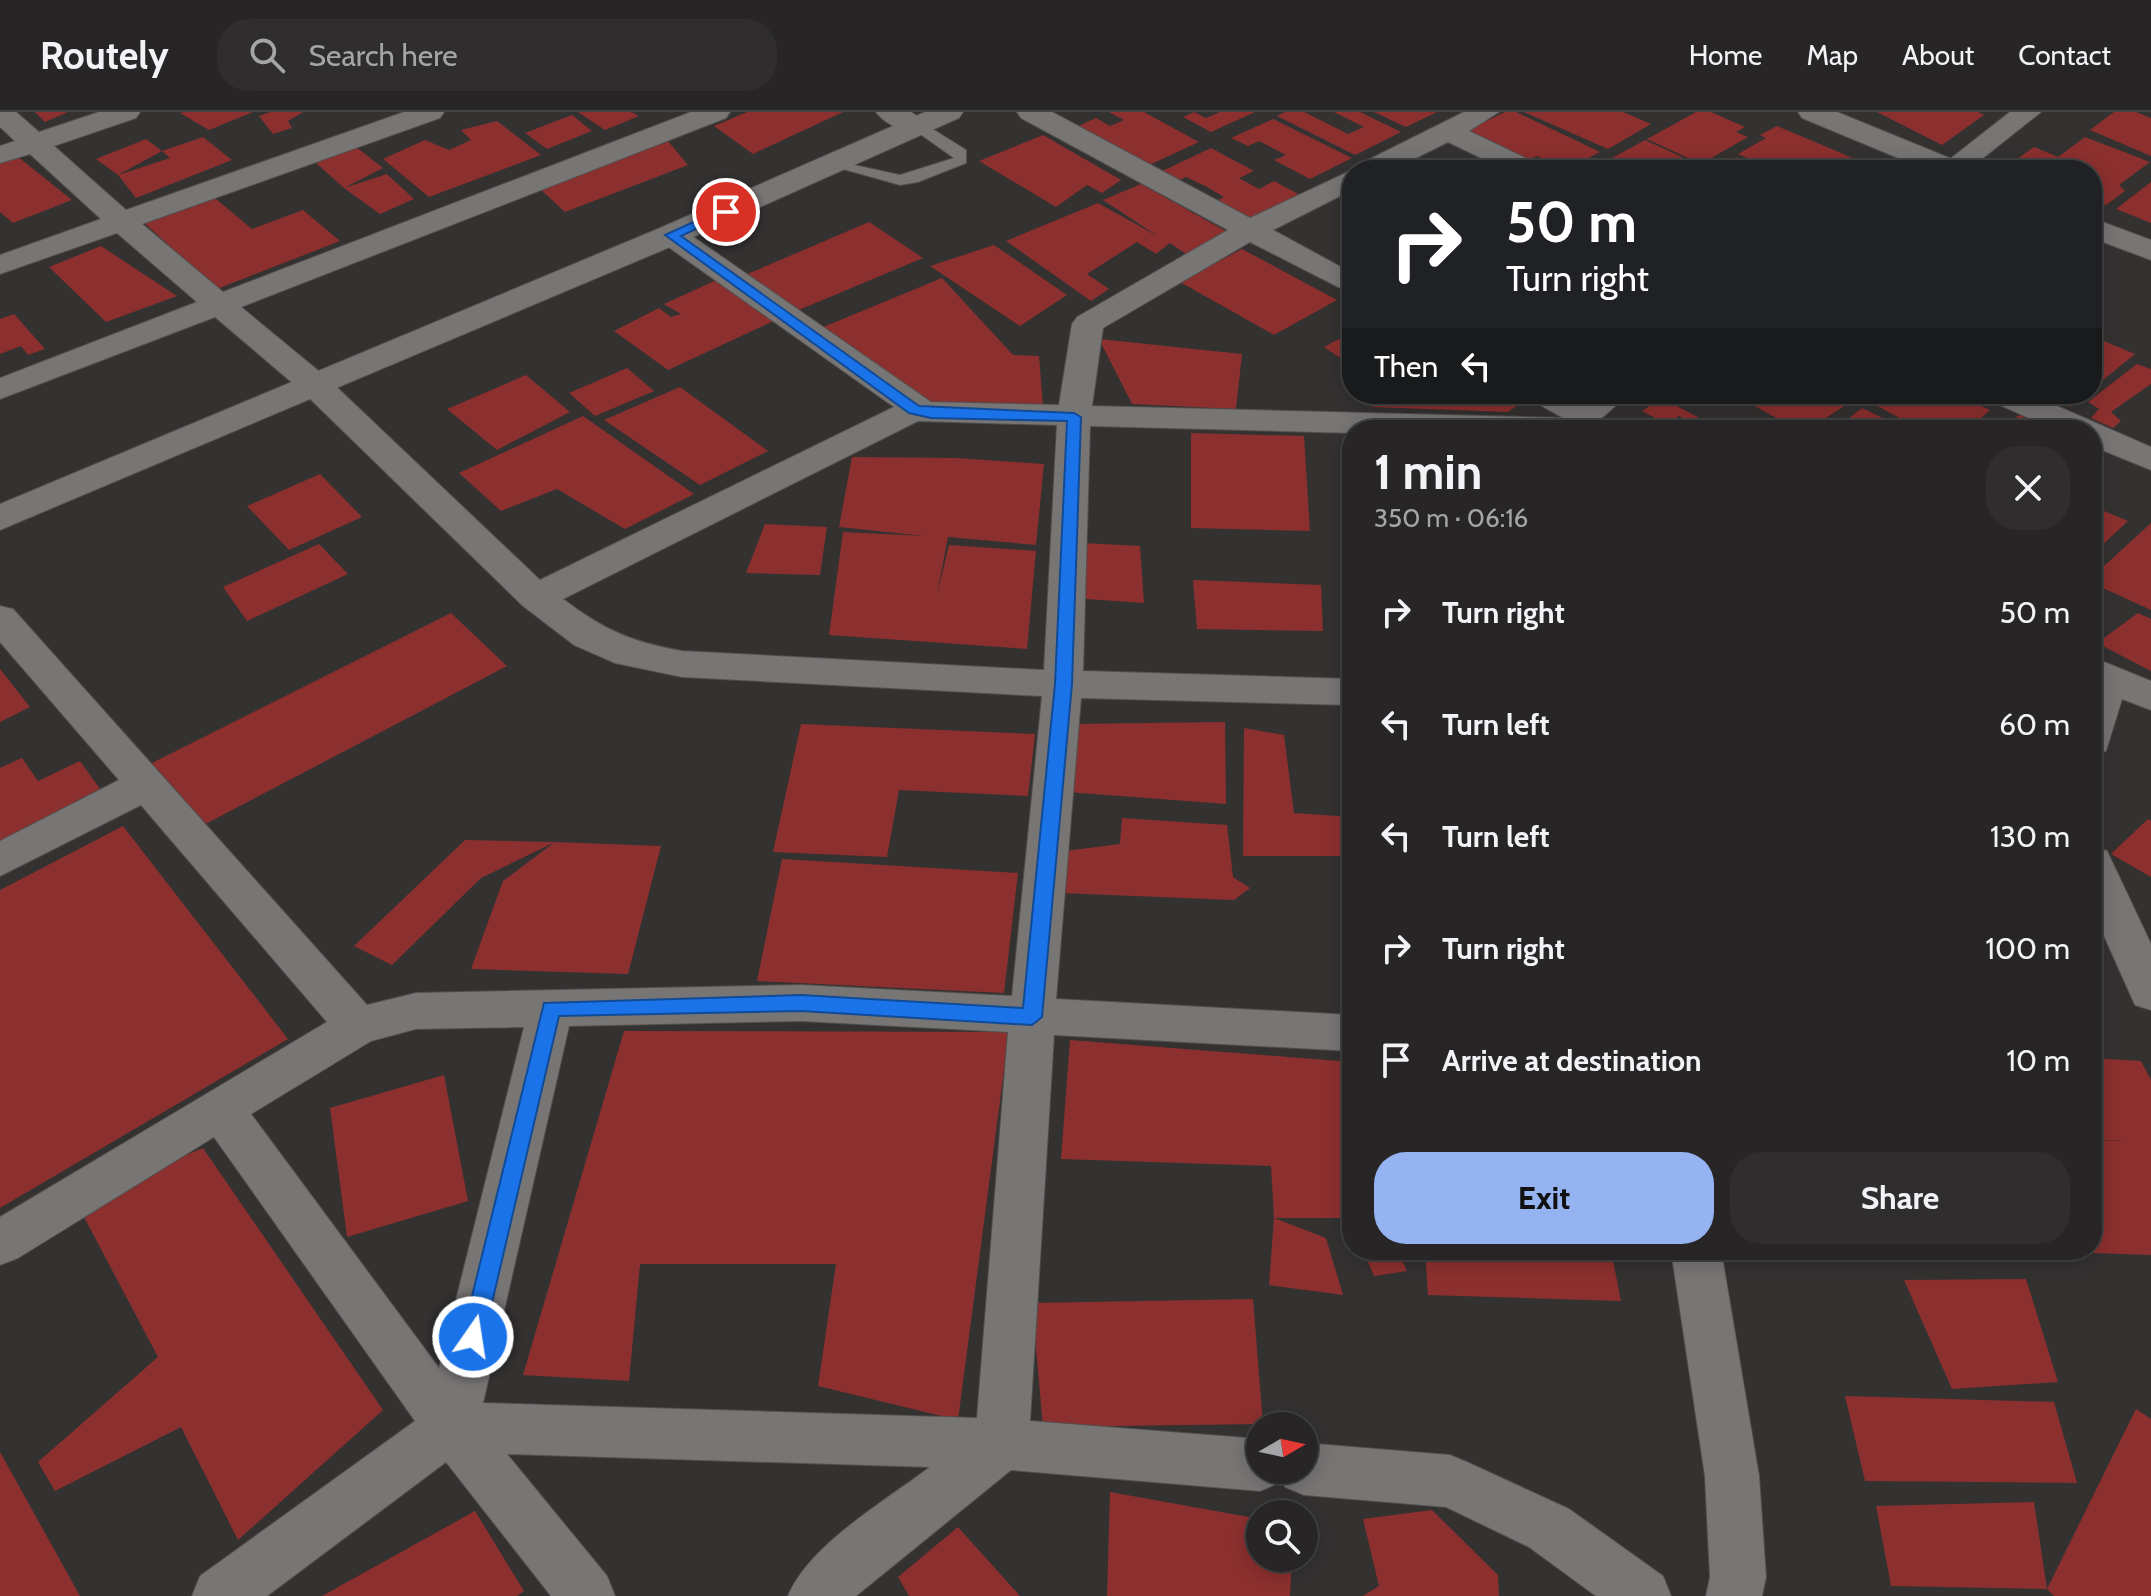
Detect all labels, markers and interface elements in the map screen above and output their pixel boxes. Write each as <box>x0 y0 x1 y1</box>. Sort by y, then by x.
search box <box>217 19 777 91</box>
text: Routely <box>40 32 169 79</box>
icon: search <box>245 33 289 77</box>
text: Search here <box>309 37 458 74</box>
text: Home <box>1689 38 1762 72</box>
text: Map <box>1806 38 1858 72</box>
text: About <box>1902 38 1974 72</box>
text: Contact <box>2018 38 2111 72</box>
pin <box>692 178 760 246</box>
text: 50 m <box>1506 188 1637 256</box>
icon: arrive <box>704 190 748 234</box>
icon: right <box>1374 192 1478 296</box>
text: Turn right <box>1506 256 1649 300</box>
icon: left <box>1454 344 1498 388</box>
text: Then <box>1374 348 1438 385</box>
text: 1 min <box>1374 443 1482 501</box>
button: close <box>1986 446 2070 530</box>
text: 350 m · 06:16 <box>1374 502 1528 534</box>
icon: right <box>1374 590 1418 634</box>
text: Turn right <box>1442 594 1565 631</box>
text: 50 m <box>2000 594 2070 631</box>
icon: left <box>1374 702 1418 746</box>
text: Turn left <box>1442 706 1550 743</box>
text: 60 m <box>1999 706 2070 743</box>
icon: left <box>1374 814 1418 858</box>
text: Turn left <box>1442 818 1550 855</box>
text: 130 m <box>1990 818 2070 855</box>
icon: right <box>1374 926 1418 970</box>
text: Turn right <box>1442 930 1565 967</box>
text: 100 m <box>1985 930 2070 967</box>
icon: arrive <box>1374 1038 1418 1082</box>
text: Arrive at destination <box>1442 1042 1702 1079</box>
text: 10 m <box>2006 1042 2070 1079</box>
button: Exit <box>1374 1152 1714 1244</box>
button: Share <box>1730 1152 2070 1244</box>
position arrow <box>431 1295 515 1379</box>
north arrow <box>1246 1412 1318 1484</box>
map controls <box>1246 1412 1318 1572</box>
button: search <box>1246 1500 1318 1572</box>

